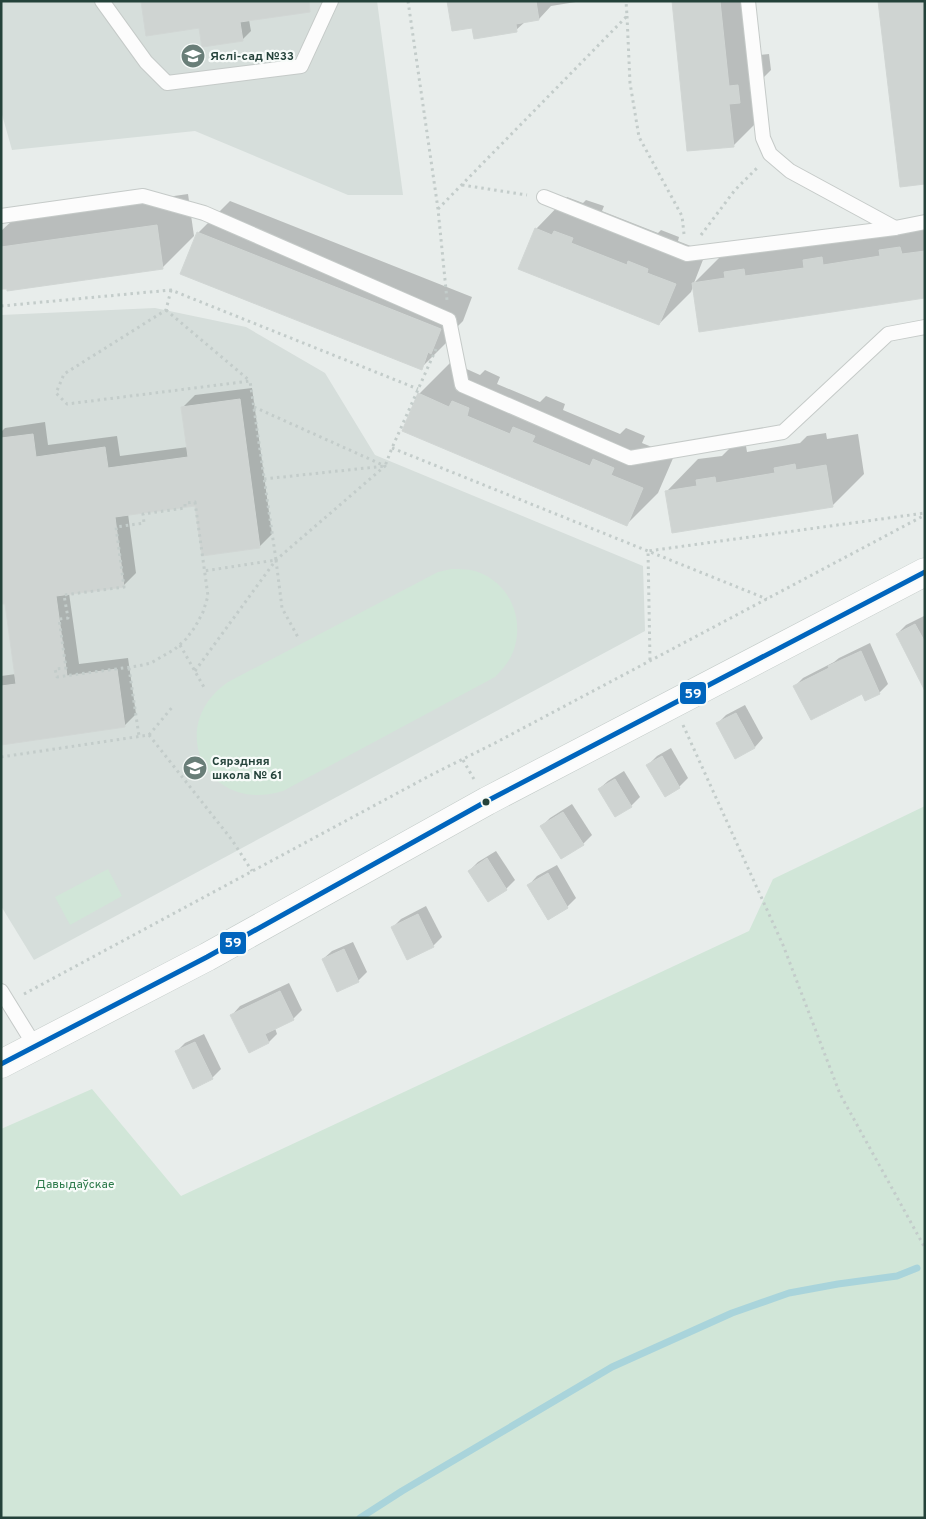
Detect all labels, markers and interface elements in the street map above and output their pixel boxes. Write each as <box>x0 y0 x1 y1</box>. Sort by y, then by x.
school or university icon: Яслі-сад №33 <box>180 43 206 69</box>
place label: Яслі-сад №33 <box>210 49 294 65</box>
line badge: 59 <box>679 681 707 705</box>
text: 59 <box>684 686 702 703</box>
place label: Сярэдняя школа № 61 <box>212 754 282 784</box>
school or university icon: Сярэдняя школа № 61 <box>182 755 208 781</box>
unlabelled marker <box>481 797 491 807</box>
line badge: 59 <box>219 931 247 955</box>
text: 59 <box>224 935 242 952</box>
park label: Давыдаўскае <box>36 1177 114 1193</box>

